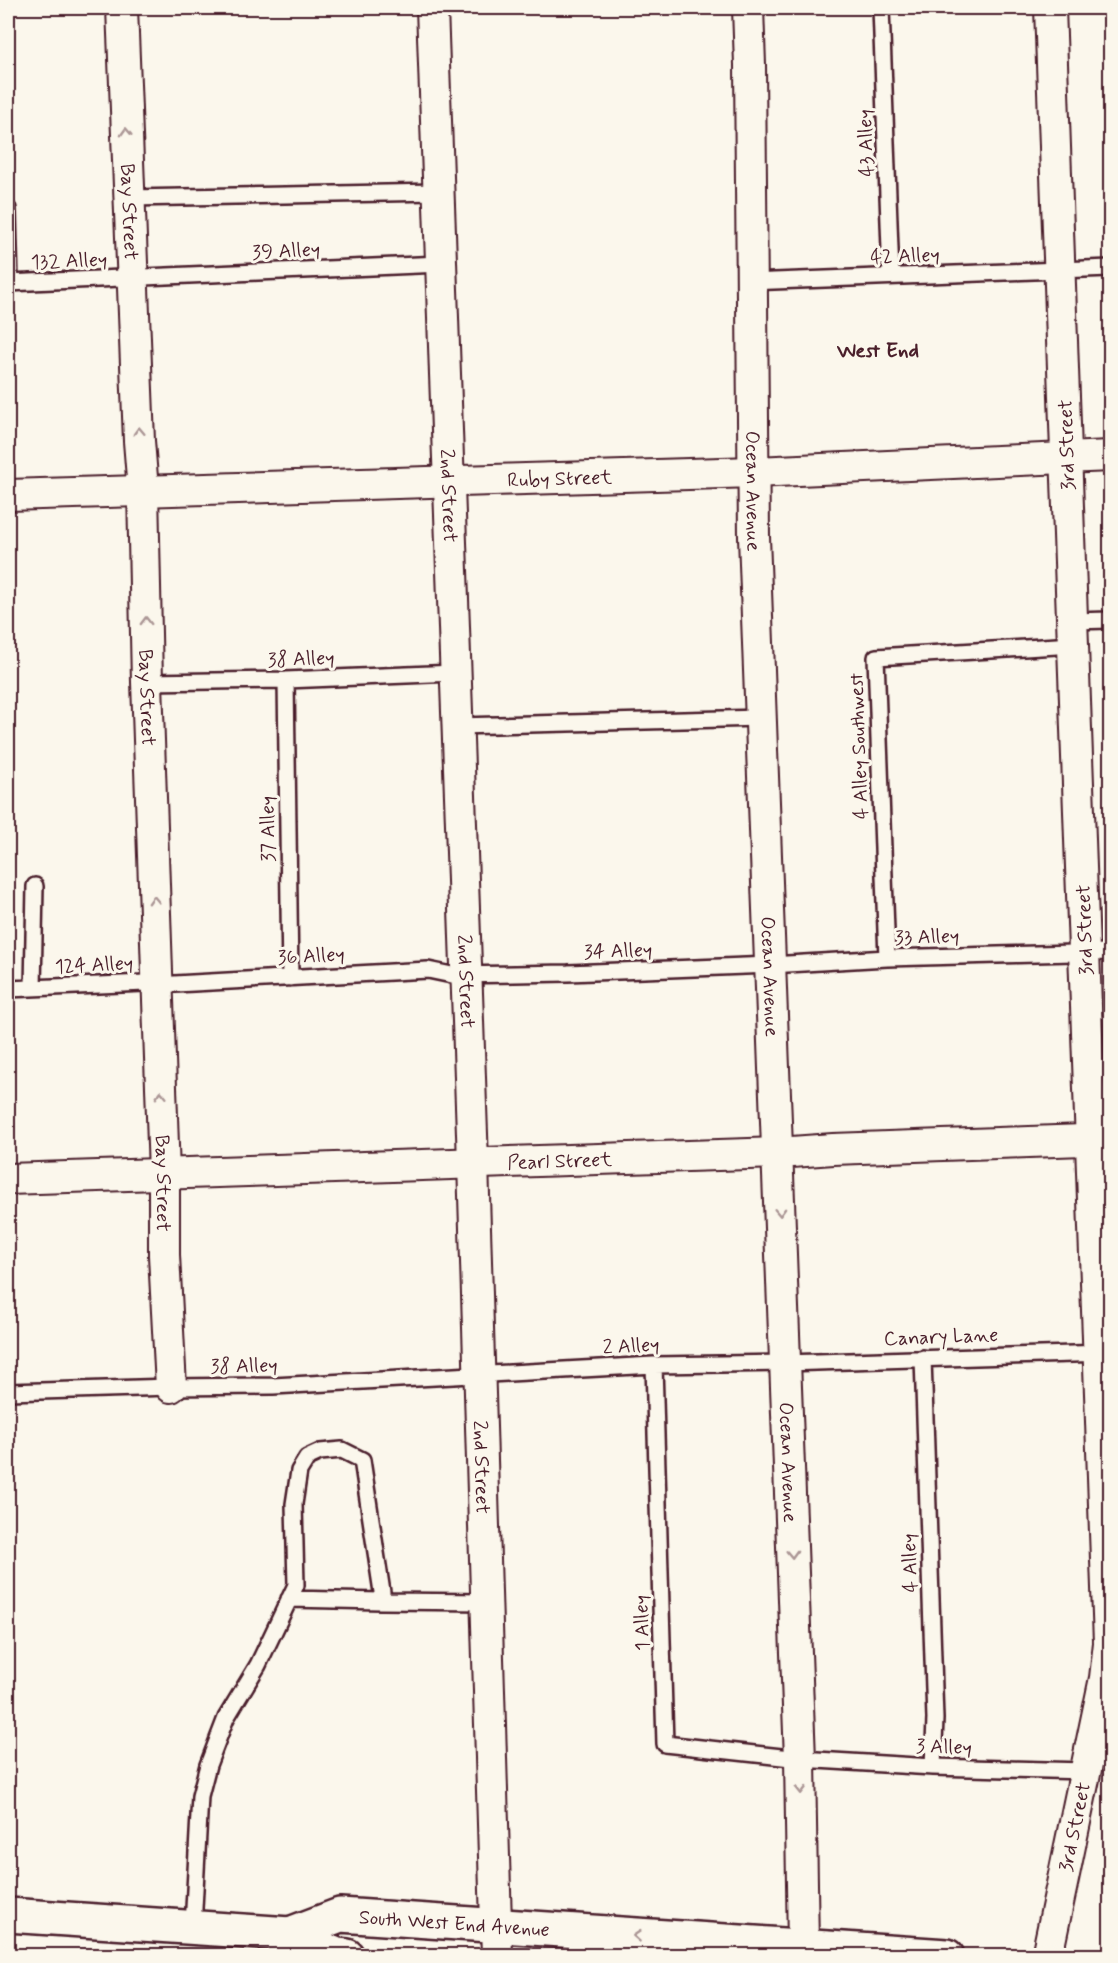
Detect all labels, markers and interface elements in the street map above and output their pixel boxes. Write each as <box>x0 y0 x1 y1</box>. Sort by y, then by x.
street label: 43 Alley <box>852 109 881 177</box>
one-way arrow <box>120 127 133 136</box>
street label: Bay Street <box>113 163 144 261</box>
street label: 39 Alley <box>251 236 321 267</box>
street label: 42 Alley <box>870 242 940 271</box>
street label: 132 Alley <box>30 247 108 276</box>
district label: West End <box>836 337 919 365</box>
street label: 3rd Street <box>1052 399 1083 491</box>
one-way arrow <box>132 427 145 436</box>
street label: Ocean Avenue <box>738 431 767 552</box>
street label: 2nd Street <box>433 448 463 543</box>
street label: Ruby Street <box>507 464 613 495</box>
one-way arrow <box>139 616 152 625</box>
street label: 38 Alley <box>267 645 335 674</box>
street label: Bay Street <box>131 649 161 746</box>
street label: 4 Alley Southwest <box>843 672 876 820</box>
street label: 37 Alley <box>254 796 283 862</box>
street label: 3rd Street <box>1070 884 1101 976</box>
one-way arrow <box>148 895 161 904</box>
street label: Ocean Avenue <box>753 916 785 1038</box>
street label: 33 Alley <box>894 923 960 952</box>
street label: 2nd Street <box>450 934 480 1029</box>
street label: 34 Alley <box>583 937 653 966</box>
street label: 36 Alley <box>277 941 345 972</box>
street label: 124 Alley <box>54 950 134 981</box>
one-way arrow <box>155 1090 168 1099</box>
street label: Bay Street <box>148 1134 176 1232</box>
street label: Pearl Street <box>507 1147 613 1177</box>
one-way arrow <box>774 1207 786 1216</box>
street label: Canary Lane <box>883 1322 999 1353</box>
street label: 2 Alley <box>602 1332 660 1361</box>
street label: 38 Alley <box>210 1352 278 1381</box>
street label: Ocean Avenue <box>772 1402 803 1523</box>
street label: 2nd Street <box>466 1420 496 1514</box>
street label: 4 Alley <box>896 1533 925 1593</box>
one-way arrow <box>786 1549 799 1558</box>
street label: 1 Alley <box>628 1594 657 1651</box>
street label: 3 Alley <box>915 1733 973 1762</box>
street label: 3rd Street <box>1053 1780 1098 1874</box>
one-way arrow <box>795 1786 807 1795</box>
street label: South West End Avenue <box>358 1904 550 1944</box>
one-way arrow <box>632 1929 641 1942</box>

